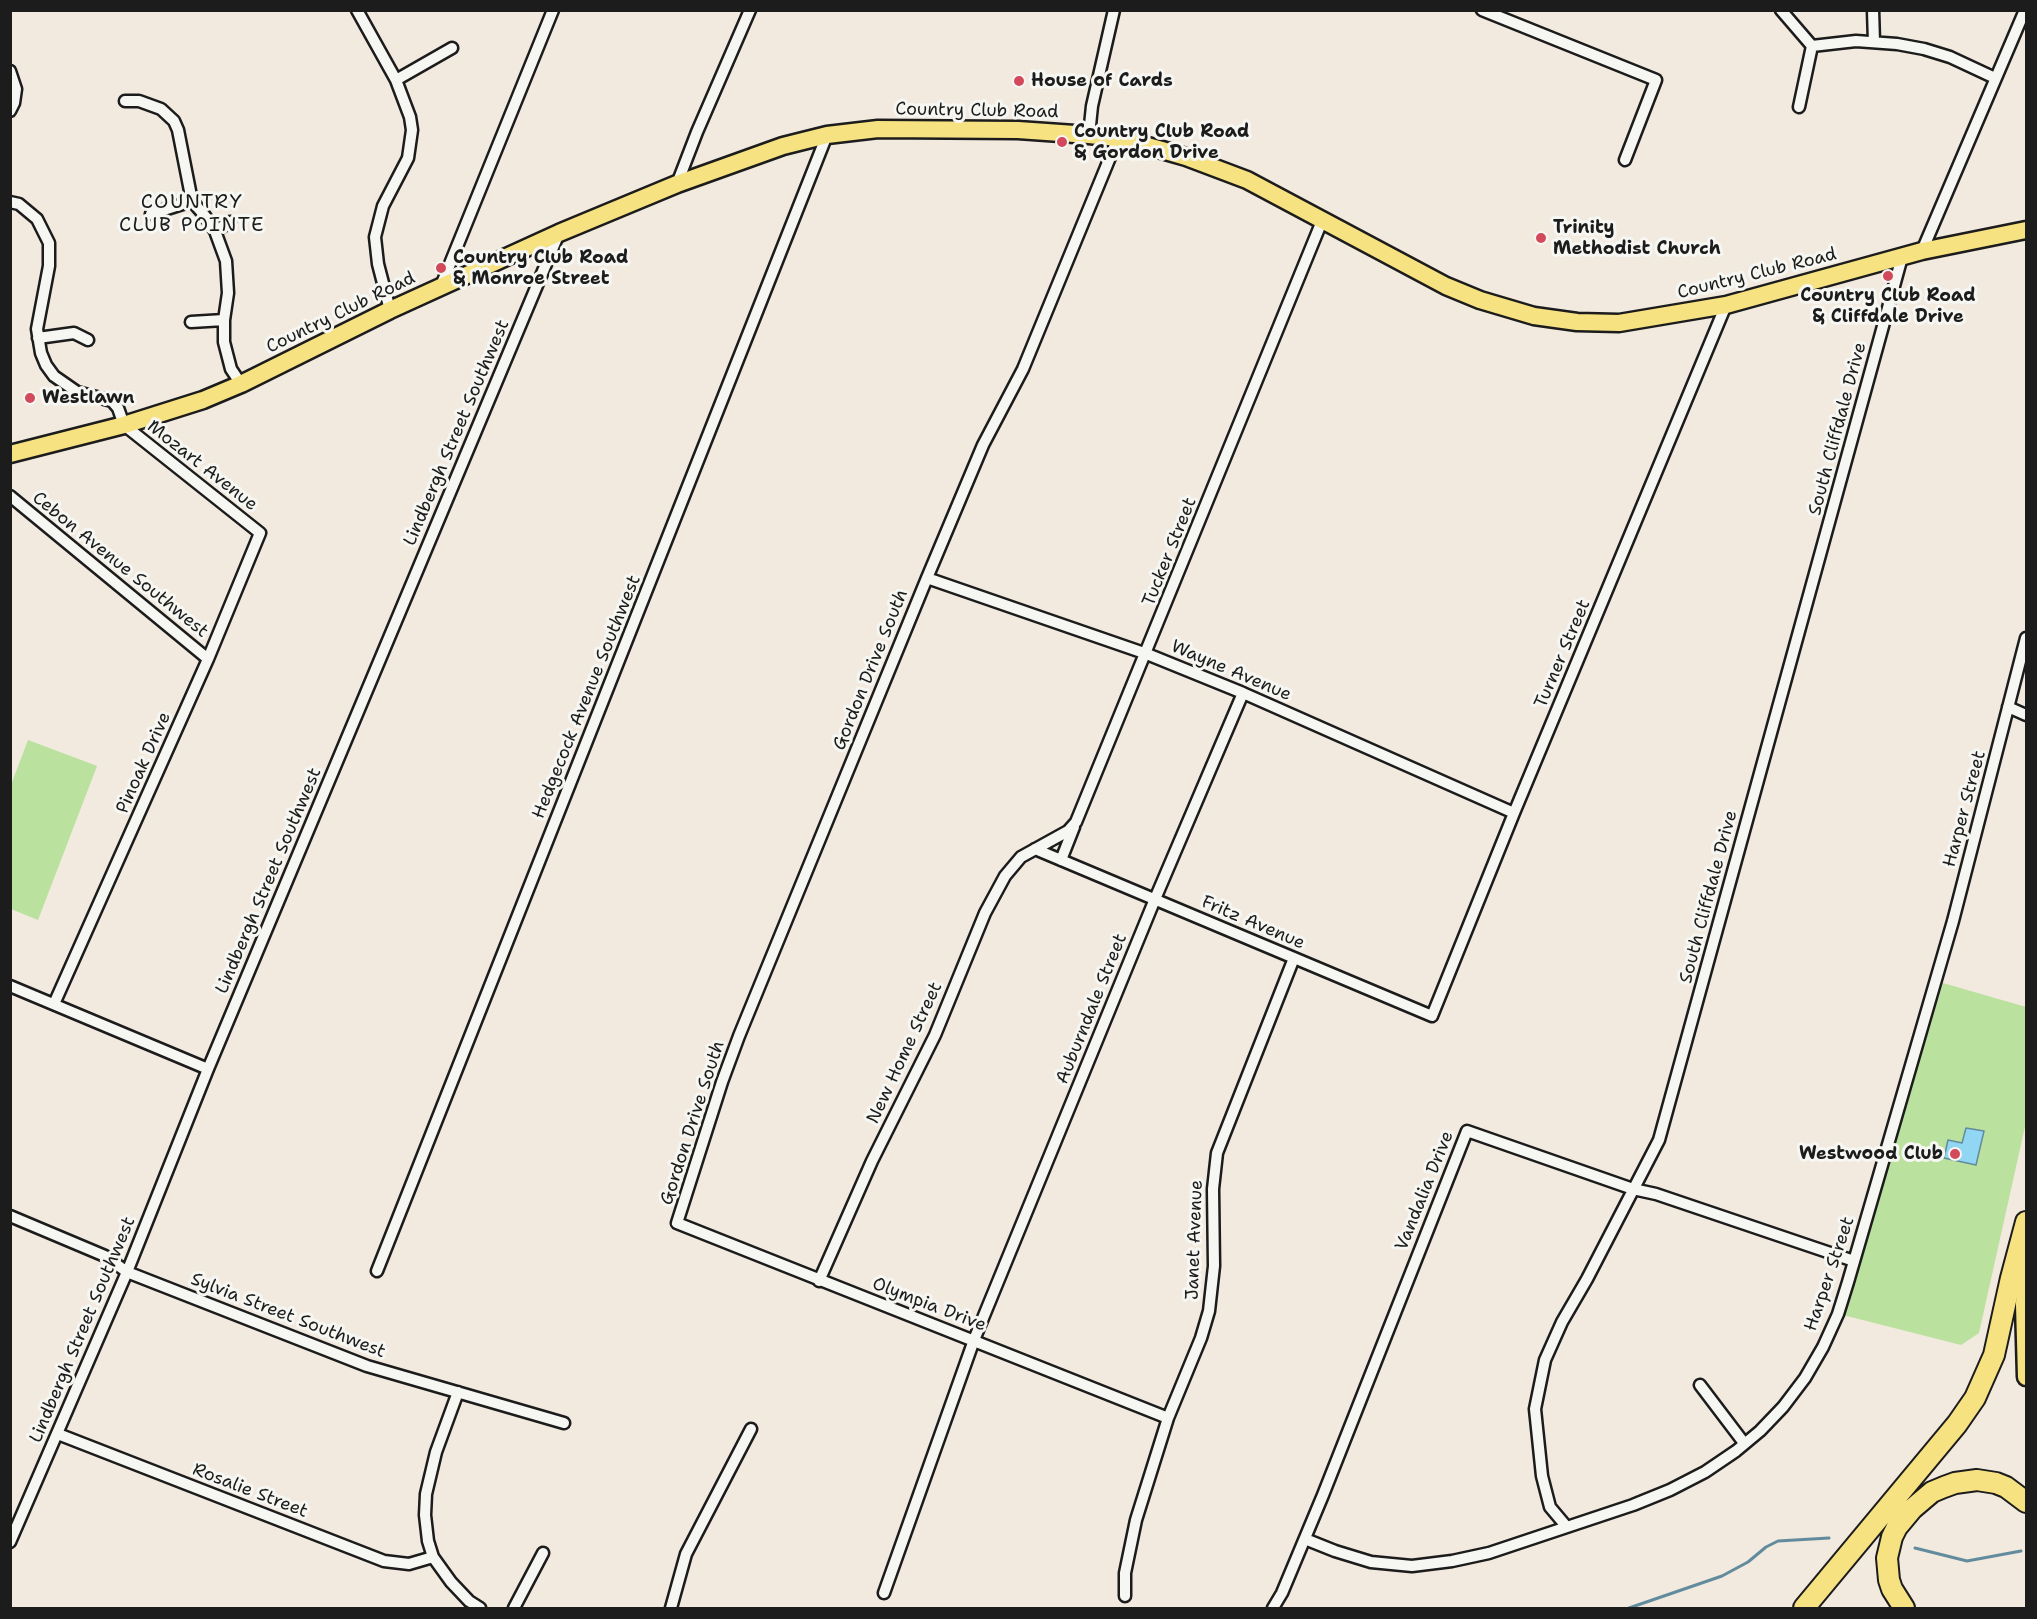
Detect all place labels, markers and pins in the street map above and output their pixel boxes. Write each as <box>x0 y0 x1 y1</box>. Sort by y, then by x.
place label: House of Cards <box>1031 70 1173 92</box>
marker: House of Cards <box>1012 74 1026 88</box>
place label: Country Club Road & Gordon Drive <box>1074 121 1249 164</box>
marker: Country Club Road & Gordon Drive <box>1055 135 1069 149</box>
place label: Trinity Methodist Church <box>1553 217 1721 260</box>
marker: Trinity Methodist Church <box>1534 231 1548 245</box>
place label: Country Club Road & Monroe Street <box>453 247 628 290</box>
marker: Country Club Road & Monroe Street <box>434 261 448 275</box>
marker: Country Club Road & Cliffdale Drive <box>1881 269 1895 283</box>
place label: Country Club Road & Cliffdale Drive <box>1800 285 1976 328</box>
place label: Westlawn <box>42 387 135 409</box>
marker: Westlawn <box>23 391 37 405</box>
place label: Westwood Club <box>1799 1143 1943 1165</box>
marker: Westwood Club <box>1948 1147 1962 1161</box>

